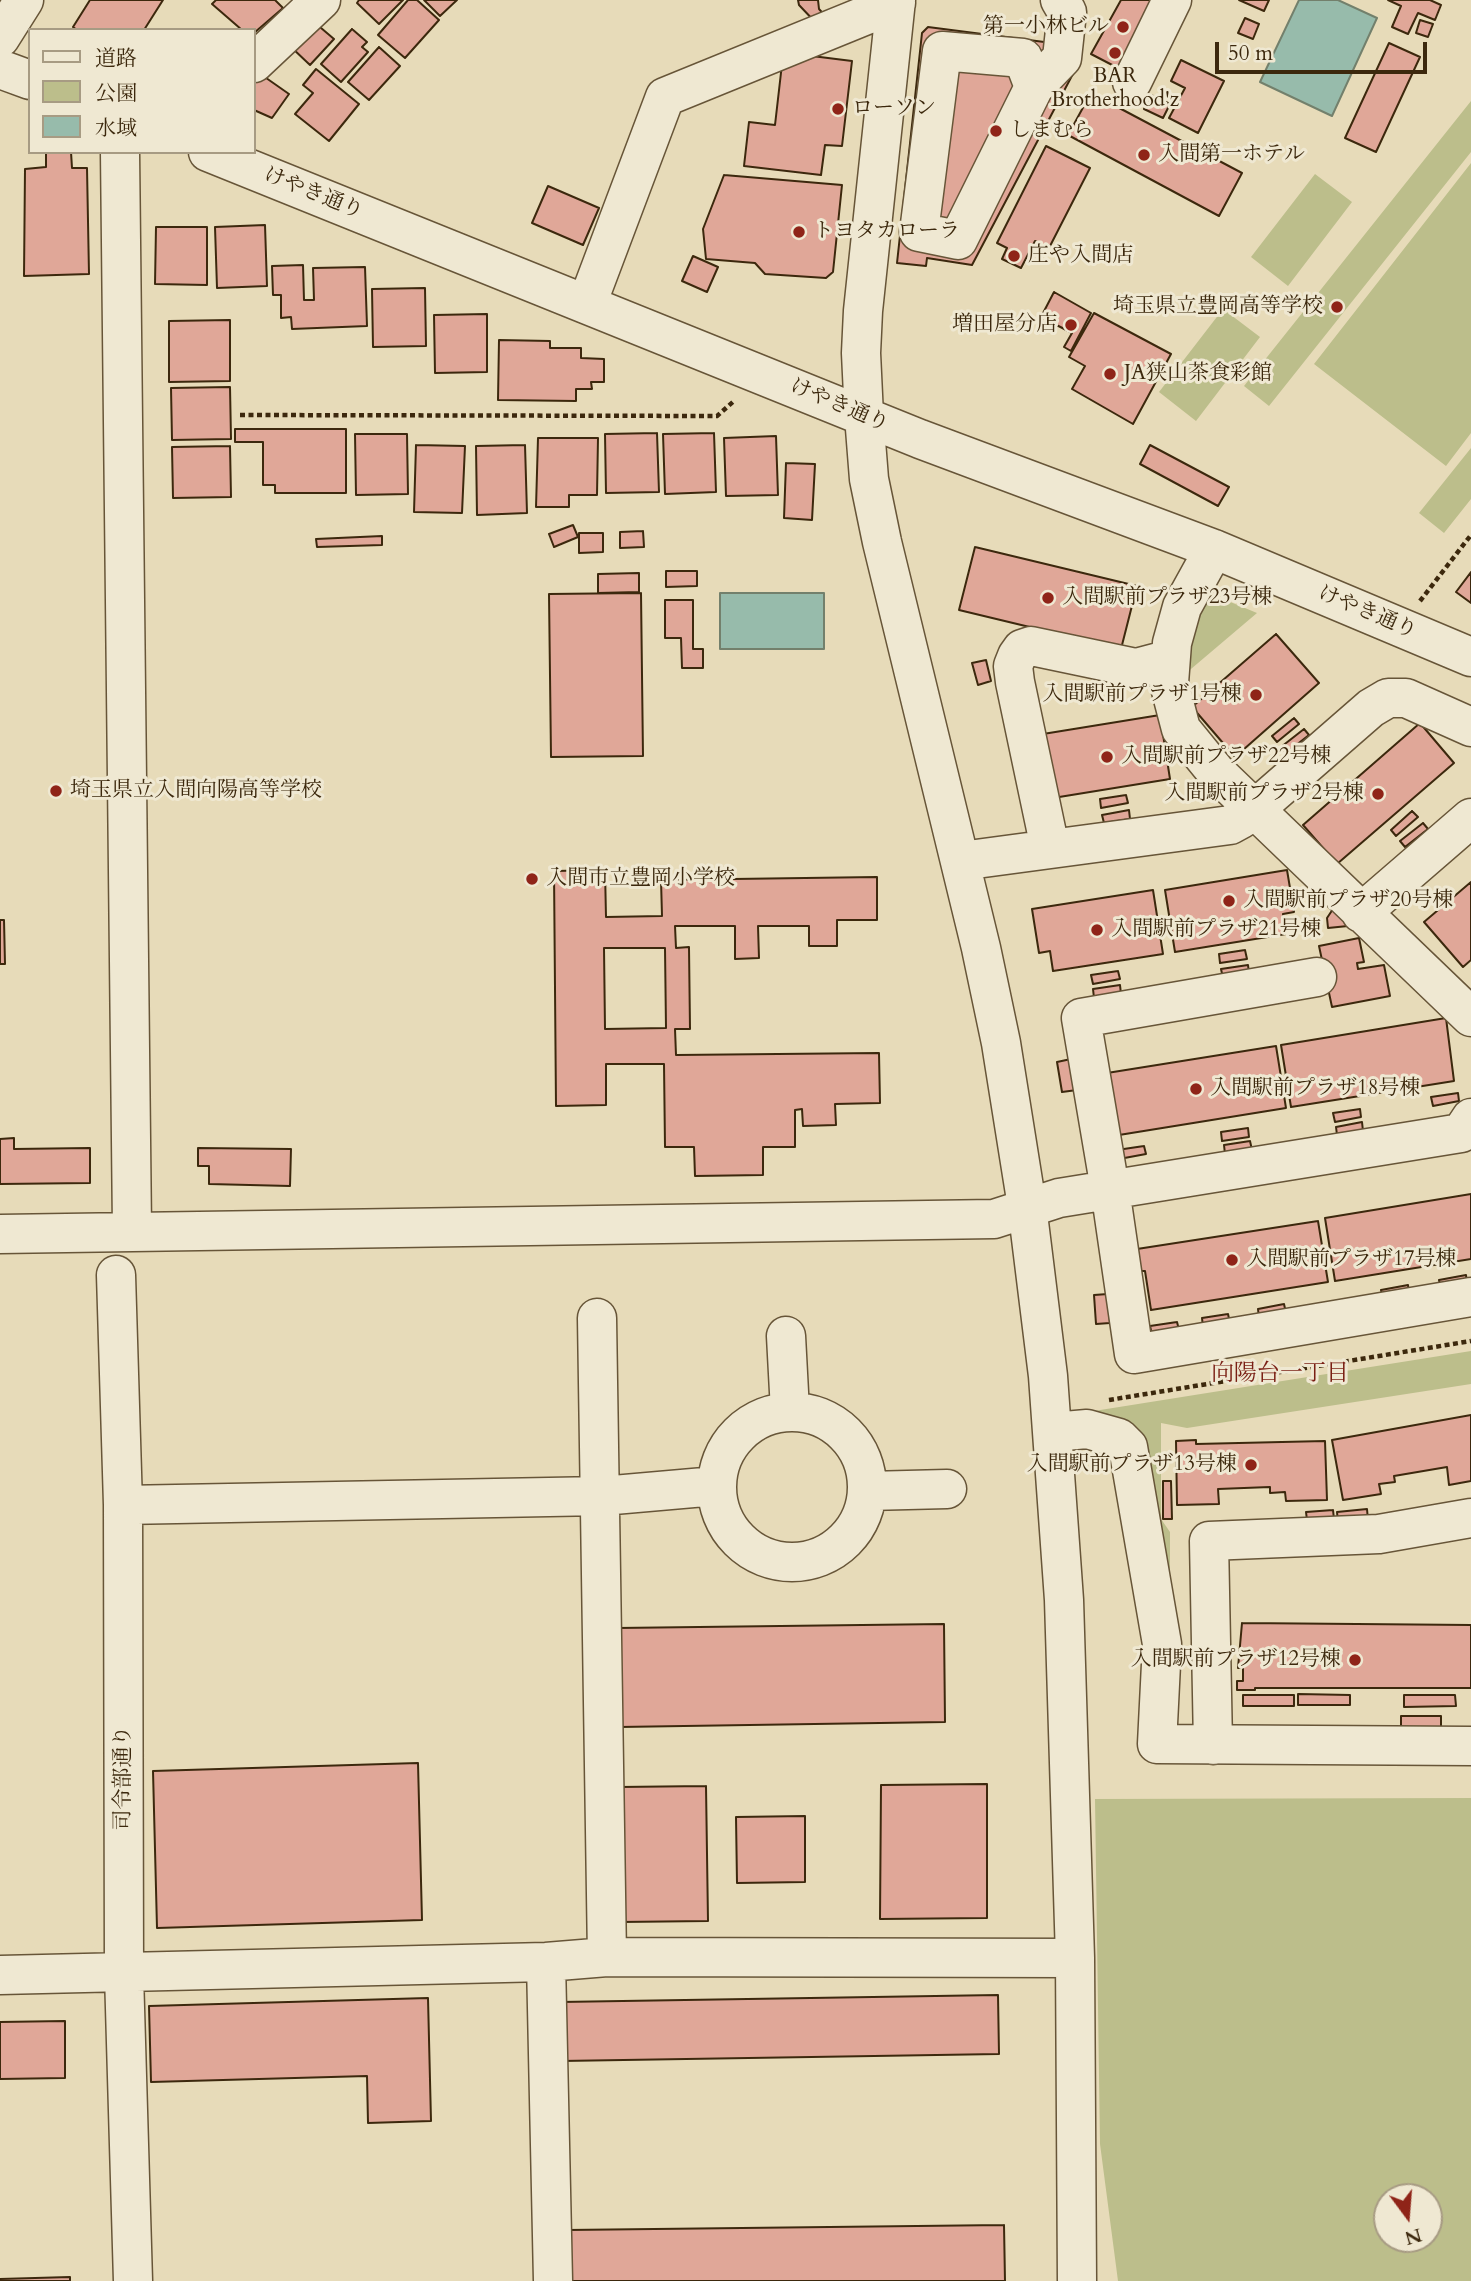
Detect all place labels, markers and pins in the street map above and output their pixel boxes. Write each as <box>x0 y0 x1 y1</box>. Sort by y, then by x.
place label: 第一小林ビル <box>983 14 1109 40</box>
marker: 第一小林ビル <box>1115 19 1131 35</box>
marker: BAR Brotherhood'z <box>1107 45 1123 61</box>
place label: BAR Brotherhood'z <box>1051 64 1179 114</box>
place label: ローソン <box>852 96 936 122</box>
marker: ローソン <box>830 101 846 117</box>
place label: しまむら <box>1010 118 1094 144</box>
marker: しまむら <box>988 123 1004 139</box>
place label: 入間第一ホテル <box>1158 142 1305 168</box>
marker: 入間第一ホテル <box>1136 147 1152 163</box>
place label: トヨタカローラ <box>813 219 960 245</box>
marker: トヨタカローラ <box>791 224 807 240</box>
place label: 庄や入間店 <box>1028 243 1133 269</box>
marker: 庄や入間店 <box>1006 248 1022 264</box>
place label: 埼玉県立豊岡高等学校 <box>1113 294 1323 320</box>
marker: 埼玉県立豊岡高等学校 <box>1329 299 1345 315</box>
place label: 増田屋分店 <box>952 312 1057 338</box>
marker: 増田屋分店 <box>1063 317 1079 333</box>
place label: JA狭山茶食彩館 <box>1124 361 1272 387</box>
marker: JA狭山茶食彩館 <box>1102 366 1118 382</box>
place label: 入間駅前プラザ23号棟 <box>1062 585 1273 611</box>
marker: 入間駅前プラザ23号棟 <box>1040 590 1056 606</box>
place label: 入間駅前プラザ1号棟 <box>1042 682 1242 708</box>
marker: 入間駅前プラザ1号棟 <box>1248 687 1264 703</box>
place label: 入間駅前プラザ22号棟 <box>1121 744 1332 770</box>
marker: 入間駅前プラザ22号棟 <box>1099 749 1115 765</box>
place label: 埼玉県立入間向陽高等学校 <box>70 778 322 804</box>
place label: 入間駅前プラザ2号棟 <box>1164 781 1364 807</box>
marker: 埼玉県立入間向陽高等学校 <box>48 783 64 799</box>
marker: 入間駅前プラザ2号棟 <box>1370 786 1386 802</box>
place label: 入間市立豊岡小学校 <box>546 866 735 892</box>
marker: 入間市立豊岡小学校 <box>524 871 540 887</box>
place label: 入間駅前プラザ20号棟 <box>1243 888 1454 914</box>
marker: 入間駅前プラザ20号棟 <box>1221 893 1237 909</box>
place label: 入間駅前プラザ21号棟 <box>1111 917 1322 943</box>
marker: 入間駅前プラザ21号棟 <box>1089 922 1105 938</box>
place label: 入間駅前プラザ18号棟 <box>1210 1076 1421 1102</box>
marker: 入間駅前プラザ18号棟 <box>1188 1081 1204 1097</box>
place label: 入間駅前プラザ17号棟 <box>1246 1247 1457 1273</box>
marker: 入間駅前プラザ17号棟 <box>1224 1252 1240 1268</box>
place label: 入間駅前プラザ13号棟 <box>1026 1452 1237 1478</box>
marker: 入間駅前プラザ13号棟 <box>1243 1457 1259 1473</box>
place label: 入間駅前プラザ12号棟 <box>1130 1647 1341 1673</box>
marker: 入間駅前プラザ12号棟 <box>1347 1652 1363 1668</box>

